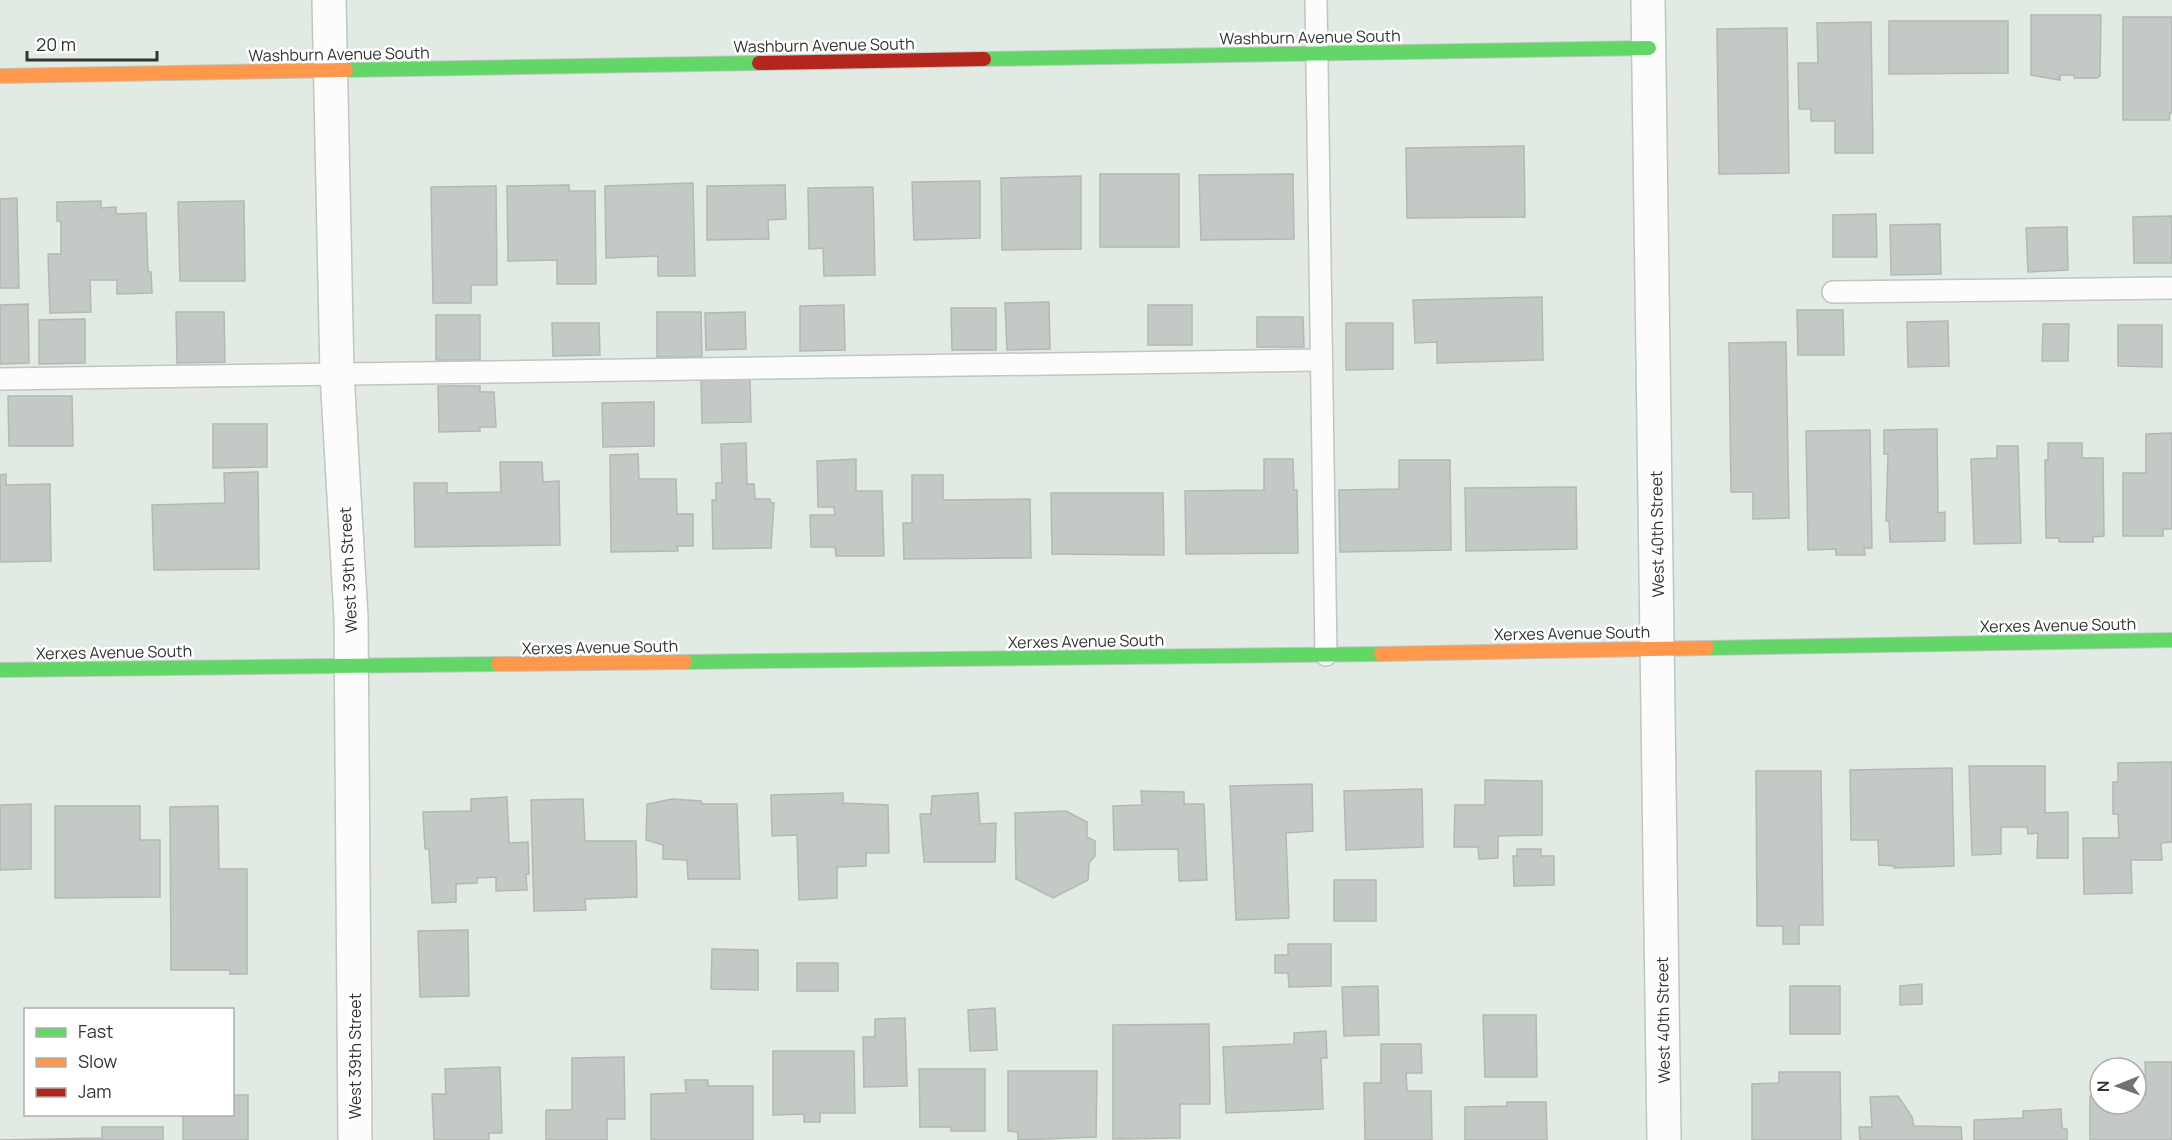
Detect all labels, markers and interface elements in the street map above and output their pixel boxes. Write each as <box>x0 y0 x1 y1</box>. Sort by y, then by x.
scale bar <box>27 24 158 62</box>
street label: Washburn Avenue South <box>1219 24 1401 50</box>
text: 20 m <box>36 32 76 56</box>
street label: Washburn Avenue South <box>733 32 915 58</box>
street label: Washburn Avenue South <box>248 41 430 67</box>
street label: West 40th Street <box>1645 470 1669 598</box>
street label: West 39th Street <box>334 506 362 634</box>
street label: Xerxes Avenue South <box>1980 613 2136 637</box>
street label: Xerxes Avenue South <box>1494 621 1650 645</box>
street label: Xerxes Avenue South <box>1008 629 1164 653</box>
street label: Xerxes Avenue South <box>522 635 678 659</box>
street label: Xerxes Avenue South <box>36 640 192 664</box>
street label: West 40th Street <box>1651 956 1675 1084</box>
street label: West 39th Street <box>344 993 366 1119</box>
legend <box>24 1008 234 1116</box>
text: Fast <box>78 1019 113 1043</box>
text: Slow <box>78 1049 118 1073</box>
north arrow <box>2088 1056 2148 1116</box>
text: Jam <box>78 1079 112 1103</box>
text: N <box>2092 1080 2114 1092</box>

